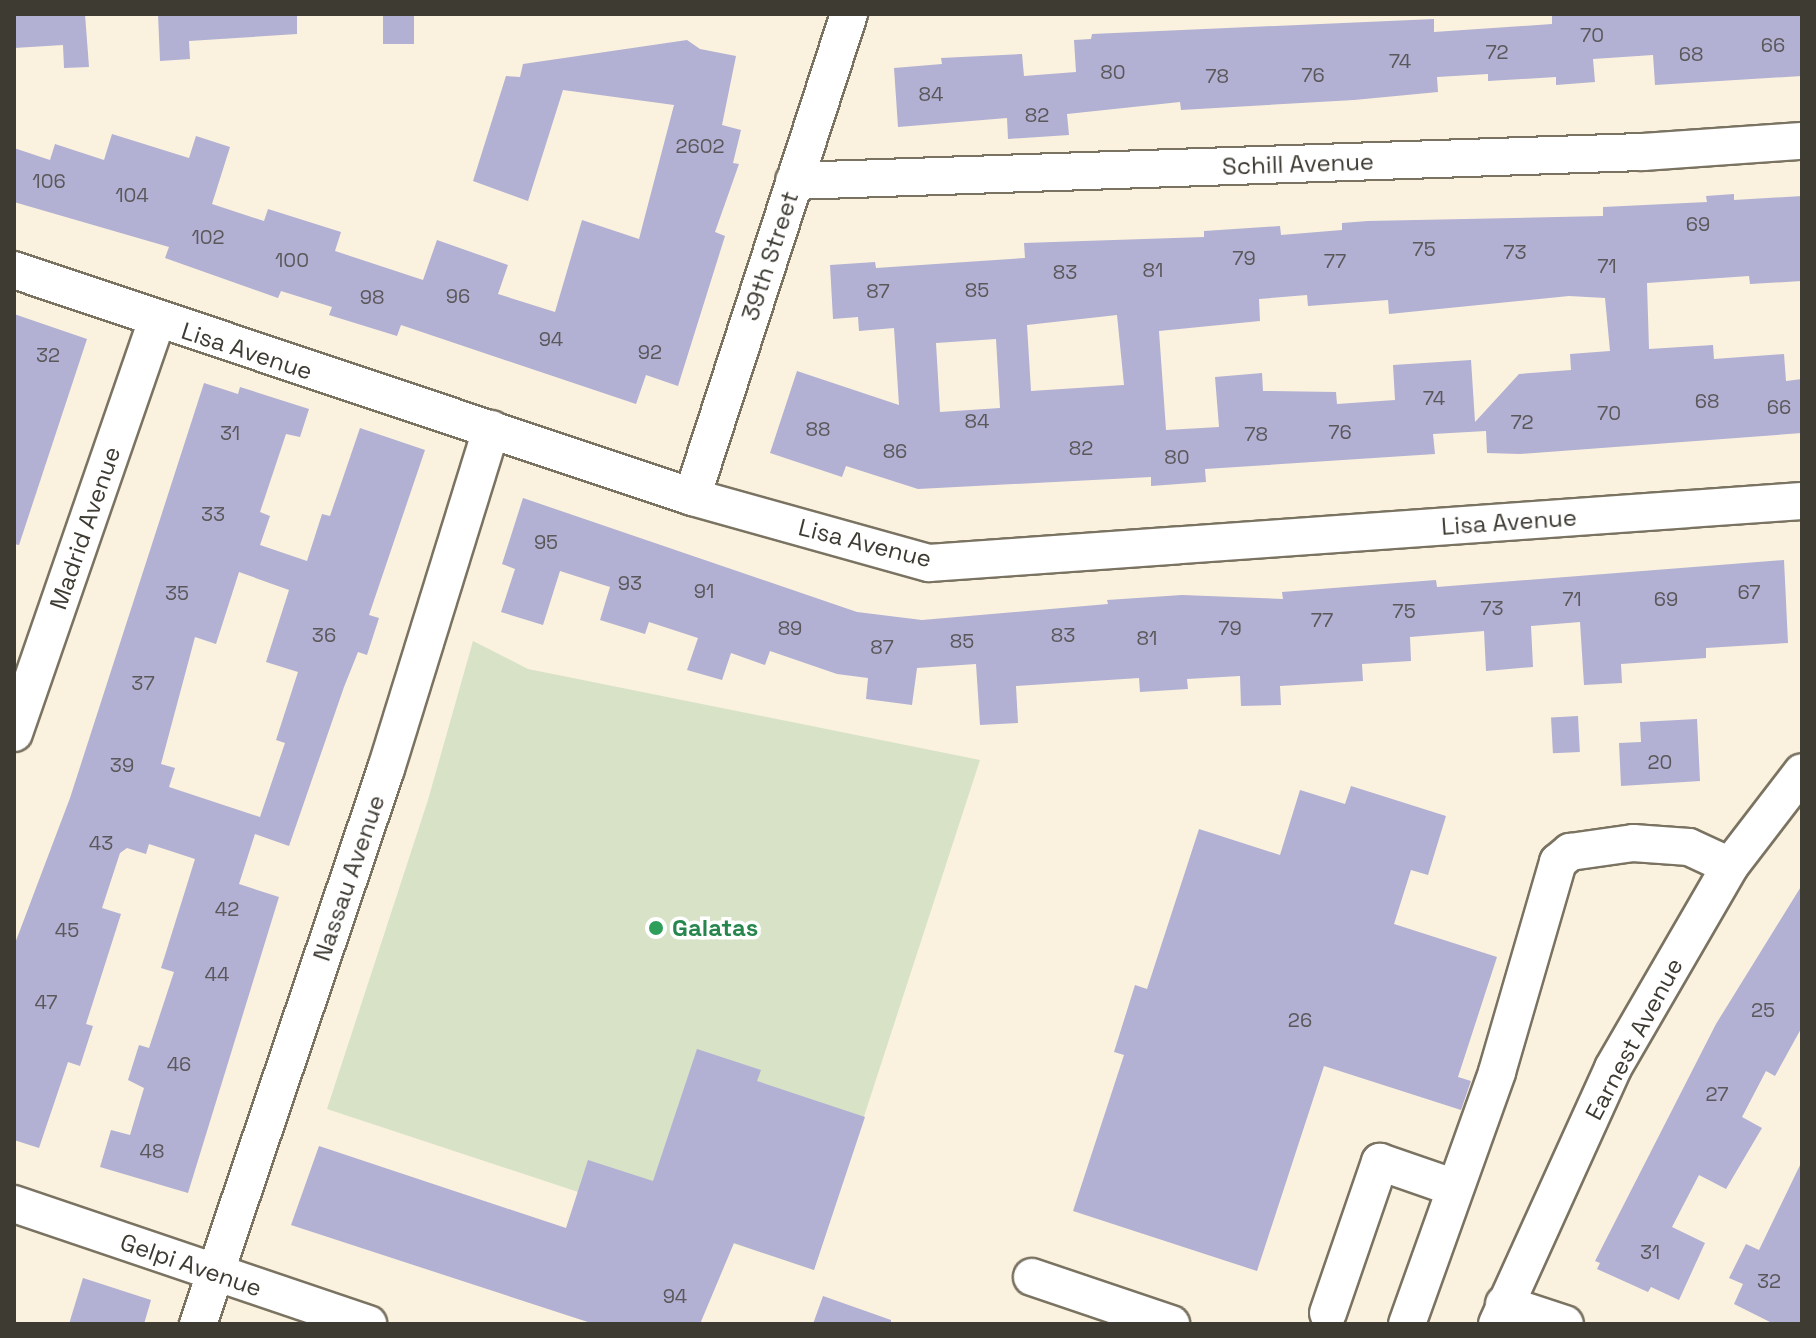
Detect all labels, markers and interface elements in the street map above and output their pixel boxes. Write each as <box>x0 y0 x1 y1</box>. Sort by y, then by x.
house number: 70 <box>1580 23 1604 47</box>
house number: 66 <box>1761 33 1785 57</box>
house number: 72 <box>1485 40 1509 64</box>
house number: 68 <box>1679 42 1703 66</box>
house number: 74 <box>1389 49 1411 73</box>
house number: 80 <box>1100 60 1126 84</box>
house number: 76 <box>1301 63 1325 87</box>
house number: 78 <box>1205 64 1229 88</box>
house number: 84 <box>919 82 943 106</box>
house number: 82 <box>1025 103 1049 127</box>
house number: 2602 <box>675 134 725 158</box>
street label: Schill Avenue <box>1221 147 1375 181</box>
house number: 106 <box>32 169 66 193</box>
house number: 104 <box>115 183 149 207</box>
street label: 39th Street <box>736 188 804 324</box>
house number: 69 <box>1686 212 1710 236</box>
house number: 102 <box>191 225 225 249</box>
house number: 75 <box>1412 237 1436 261</box>
house number: 73 <box>1503 240 1527 264</box>
house number: 79 <box>1232 246 1256 270</box>
house number: 100 <box>275 248 309 272</box>
house number: 77 <box>1324 249 1346 273</box>
house number: 71 <box>1597 254 1617 278</box>
house number: 81 <box>1143 258 1163 282</box>
house number: 83 <box>1053 260 1077 284</box>
house number: 85 <box>965 278 989 302</box>
house number: 87 <box>866 279 890 303</box>
house number: 96 <box>446 284 470 308</box>
house number: 98 <box>360 285 384 309</box>
street label: Lisa Avenue <box>178 316 316 386</box>
house number: 94 <box>539 327 563 351</box>
house number: 92 <box>638 340 662 364</box>
house number: 32 <box>36 343 60 367</box>
house number: 74 <box>1423 386 1445 410</box>
house number: 68 <box>1695 389 1719 413</box>
house number: 66 <box>1767 395 1791 419</box>
house number: 70 <box>1597 401 1621 425</box>
house number: 84 <box>965 409 989 433</box>
house number: 72 <box>1510 410 1534 434</box>
house number: 88 <box>806 417 830 441</box>
house number: 76 <box>1328 420 1352 444</box>
house number: 31 <box>220 421 240 445</box>
house number: 78 <box>1244 422 1268 446</box>
house number: 82 <box>1069 436 1093 460</box>
house number: 86 <box>883 439 907 463</box>
street label: Madrid Avenue <box>44 442 126 614</box>
house number: 80 <box>1164 445 1190 469</box>
house number: 33 <box>201 502 225 526</box>
street label: Lisa Avenue <box>1440 503 1578 541</box>
street label: Lisa Avenue <box>795 513 935 573</box>
house number: 95 <box>534 530 558 554</box>
house number: 93 <box>618 571 642 595</box>
house number: 91 <box>694 579 714 603</box>
house number: 67 <box>1737 580 1761 604</box>
house number: 35 <box>165 581 189 605</box>
house number: 71 <box>1562 587 1582 611</box>
house number: 69 <box>1654 587 1678 611</box>
house number: 73 <box>1480 596 1504 620</box>
house number: 75 <box>1392 599 1416 623</box>
house number: 77 <box>1311 608 1333 632</box>
house number: 89 <box>778 616 802 640</box>
house number: 79 <box>1218 616 1242 640</box>
house number: 36 <box>312 623 336 647</box>
house number: 83 <box>1051 623 1075 647</box>
house number: 81 <box>1137 626 1157 650</box>
house number: 85 <box>950 629 974 653</box>
house number: 87 <box>870 635 894 659</box>
house number: 37 <box>131 671 155 695</box>
house number: 20 <box>1648 750 1672 774</box>
house number: 39 <box>110 753 134 777</box>
street label: Nassau Avenue <box>307 791 391 965</box>
house number: 43 <box>89 831 113 855</box>
house number: 42 <box>215 897 239 921</box>
place label: Galatas <box>672 914 758 942</box>
house number: 45 <box>55 918 79 942</box>
marker: Galatas <box>647 919 665 937</box>
street label: Earnest Avenue <box>1579 953 1689 1125</box>
house number: 44 <box>205 962 229 986</box>
house number: 47 <box>34 990 58 1014</box>
house number: 25 <box>1751 998 1775 1022</box>
house number: 26 <box>1288 1008 1312 1032</box>
house number: 46 <box>167 1052 191 1076</box>
house number: 27 <box>1705 1082 1729 1106</box>
house number: 48 <box>140 1139 164 1163</box>
street label: Gelpi Avenue <box>116 1227 266 1303</box>
house number: 31 <box>1640 1240 1660 1264</box>
house number: 32 <box>1757 1269 1781 1293</box>
house number: 94 <box>663 1284 687 1308</box>

